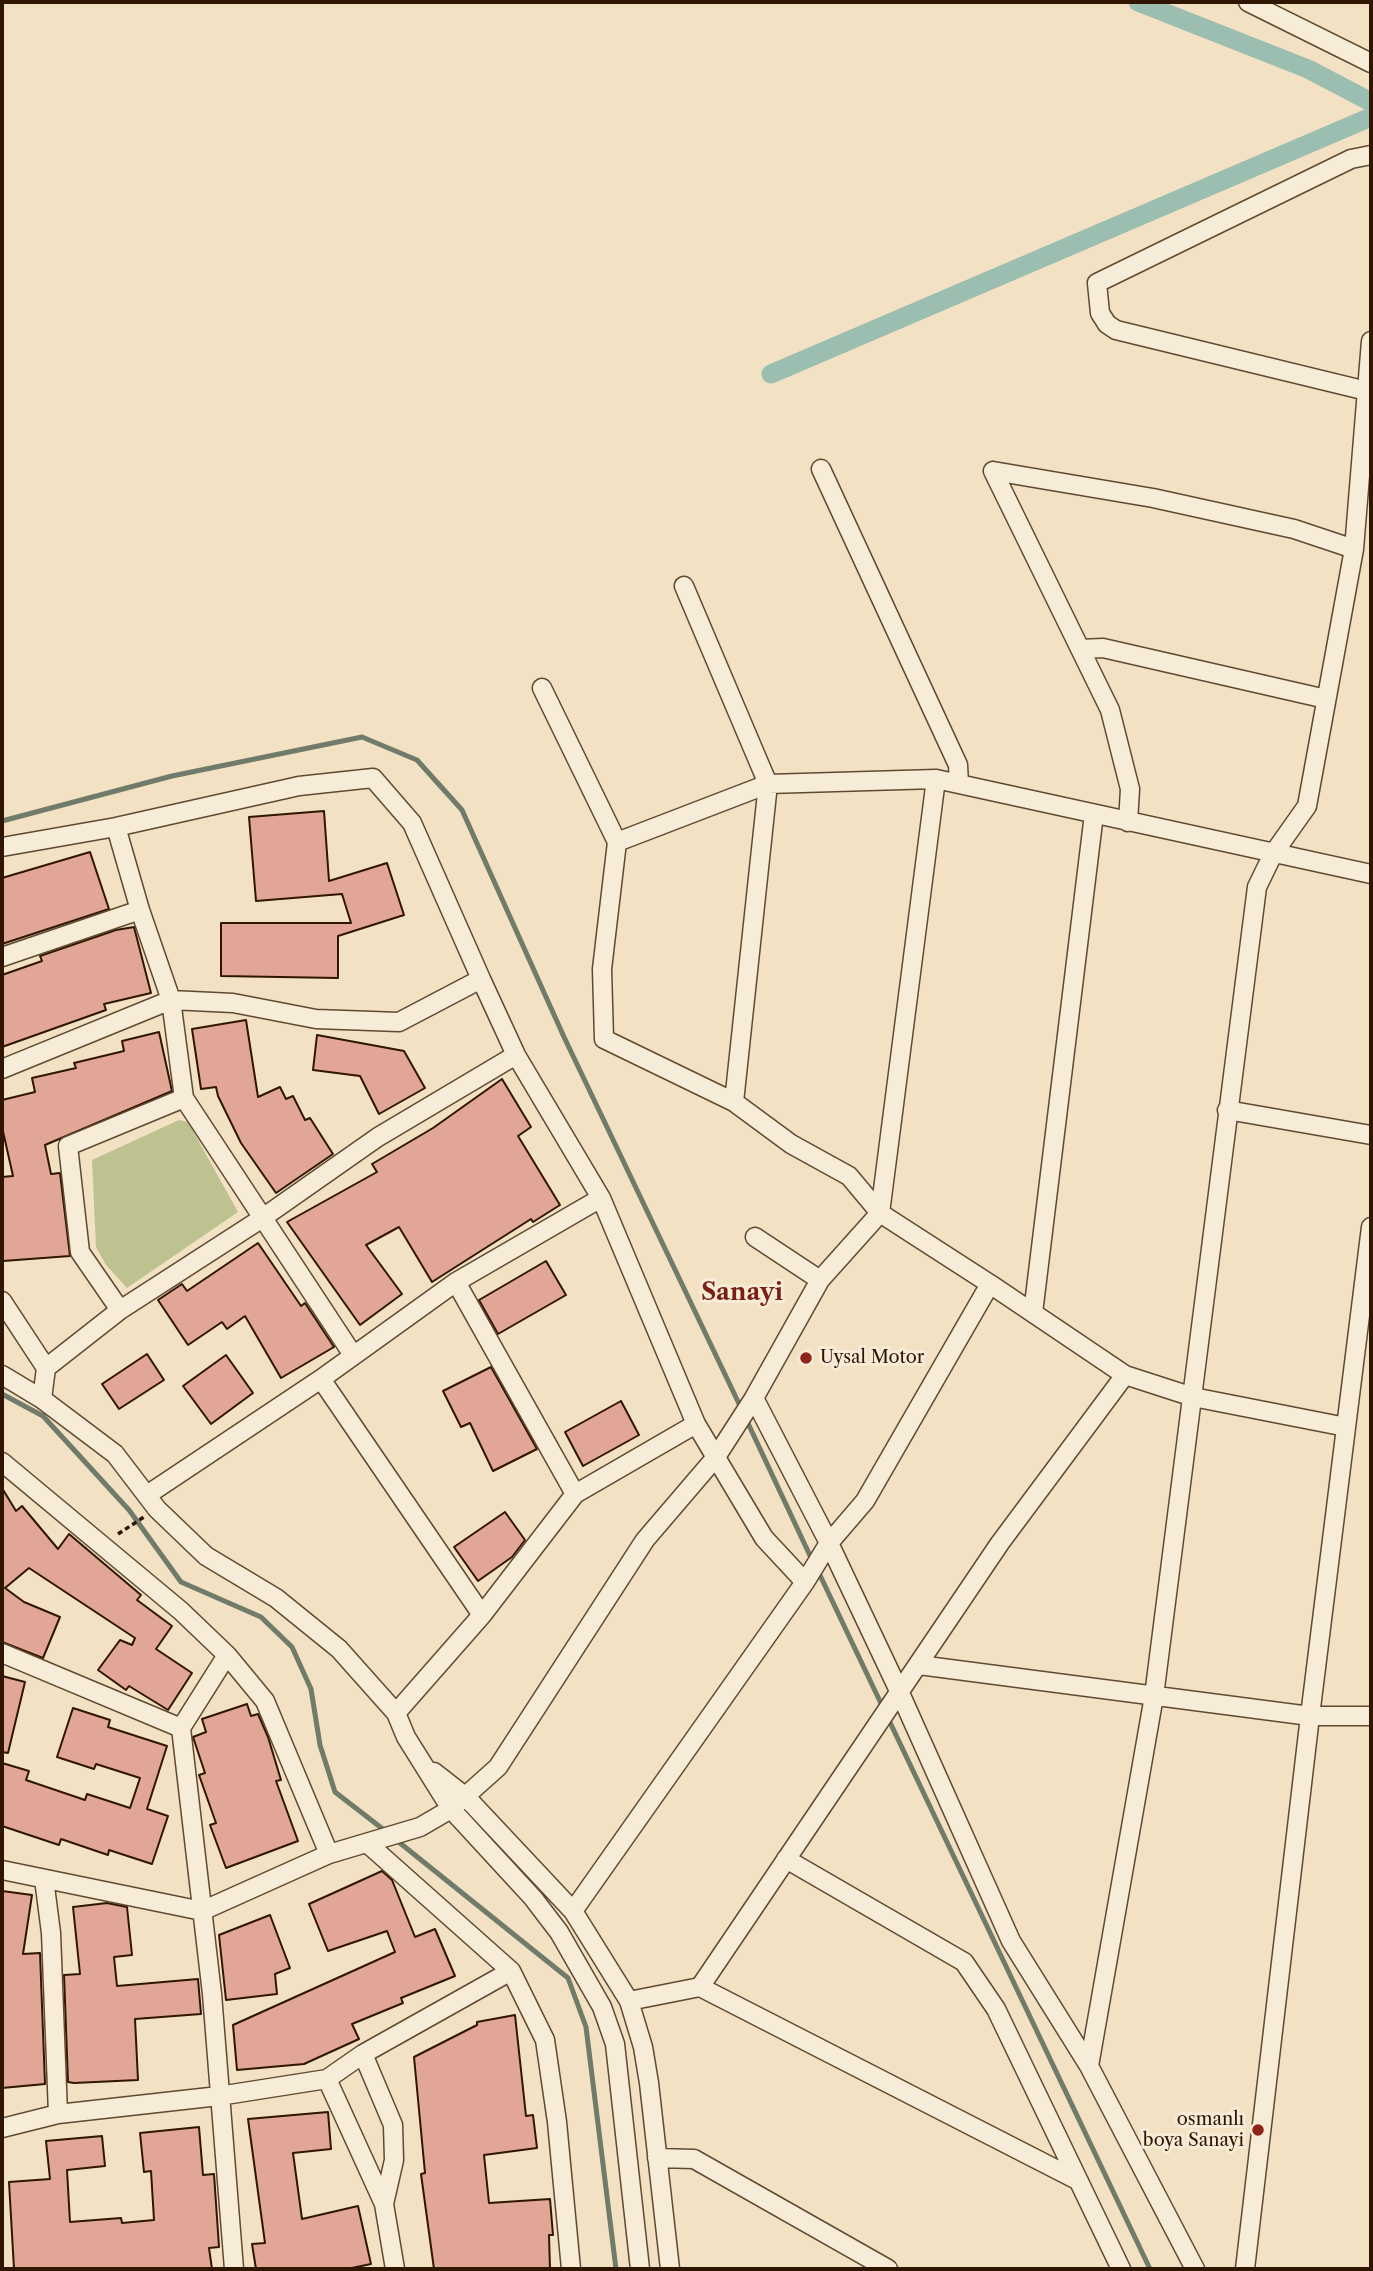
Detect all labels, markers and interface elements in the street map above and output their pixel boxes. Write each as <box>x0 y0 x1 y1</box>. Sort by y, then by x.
district label: Sanayi <box>701 1279 783 1307</box>
place label: Uysal Motor <box>820 1347 924 1369</box>
marker: Uysal Motor <box>798 1350 814 1366</box>
place label: osmanlı boya Sanayi <box>1143 2109 1244 2152</box>
marker: osmanlı boya Sanayi <box>1250 2122 1266 2138</box>

